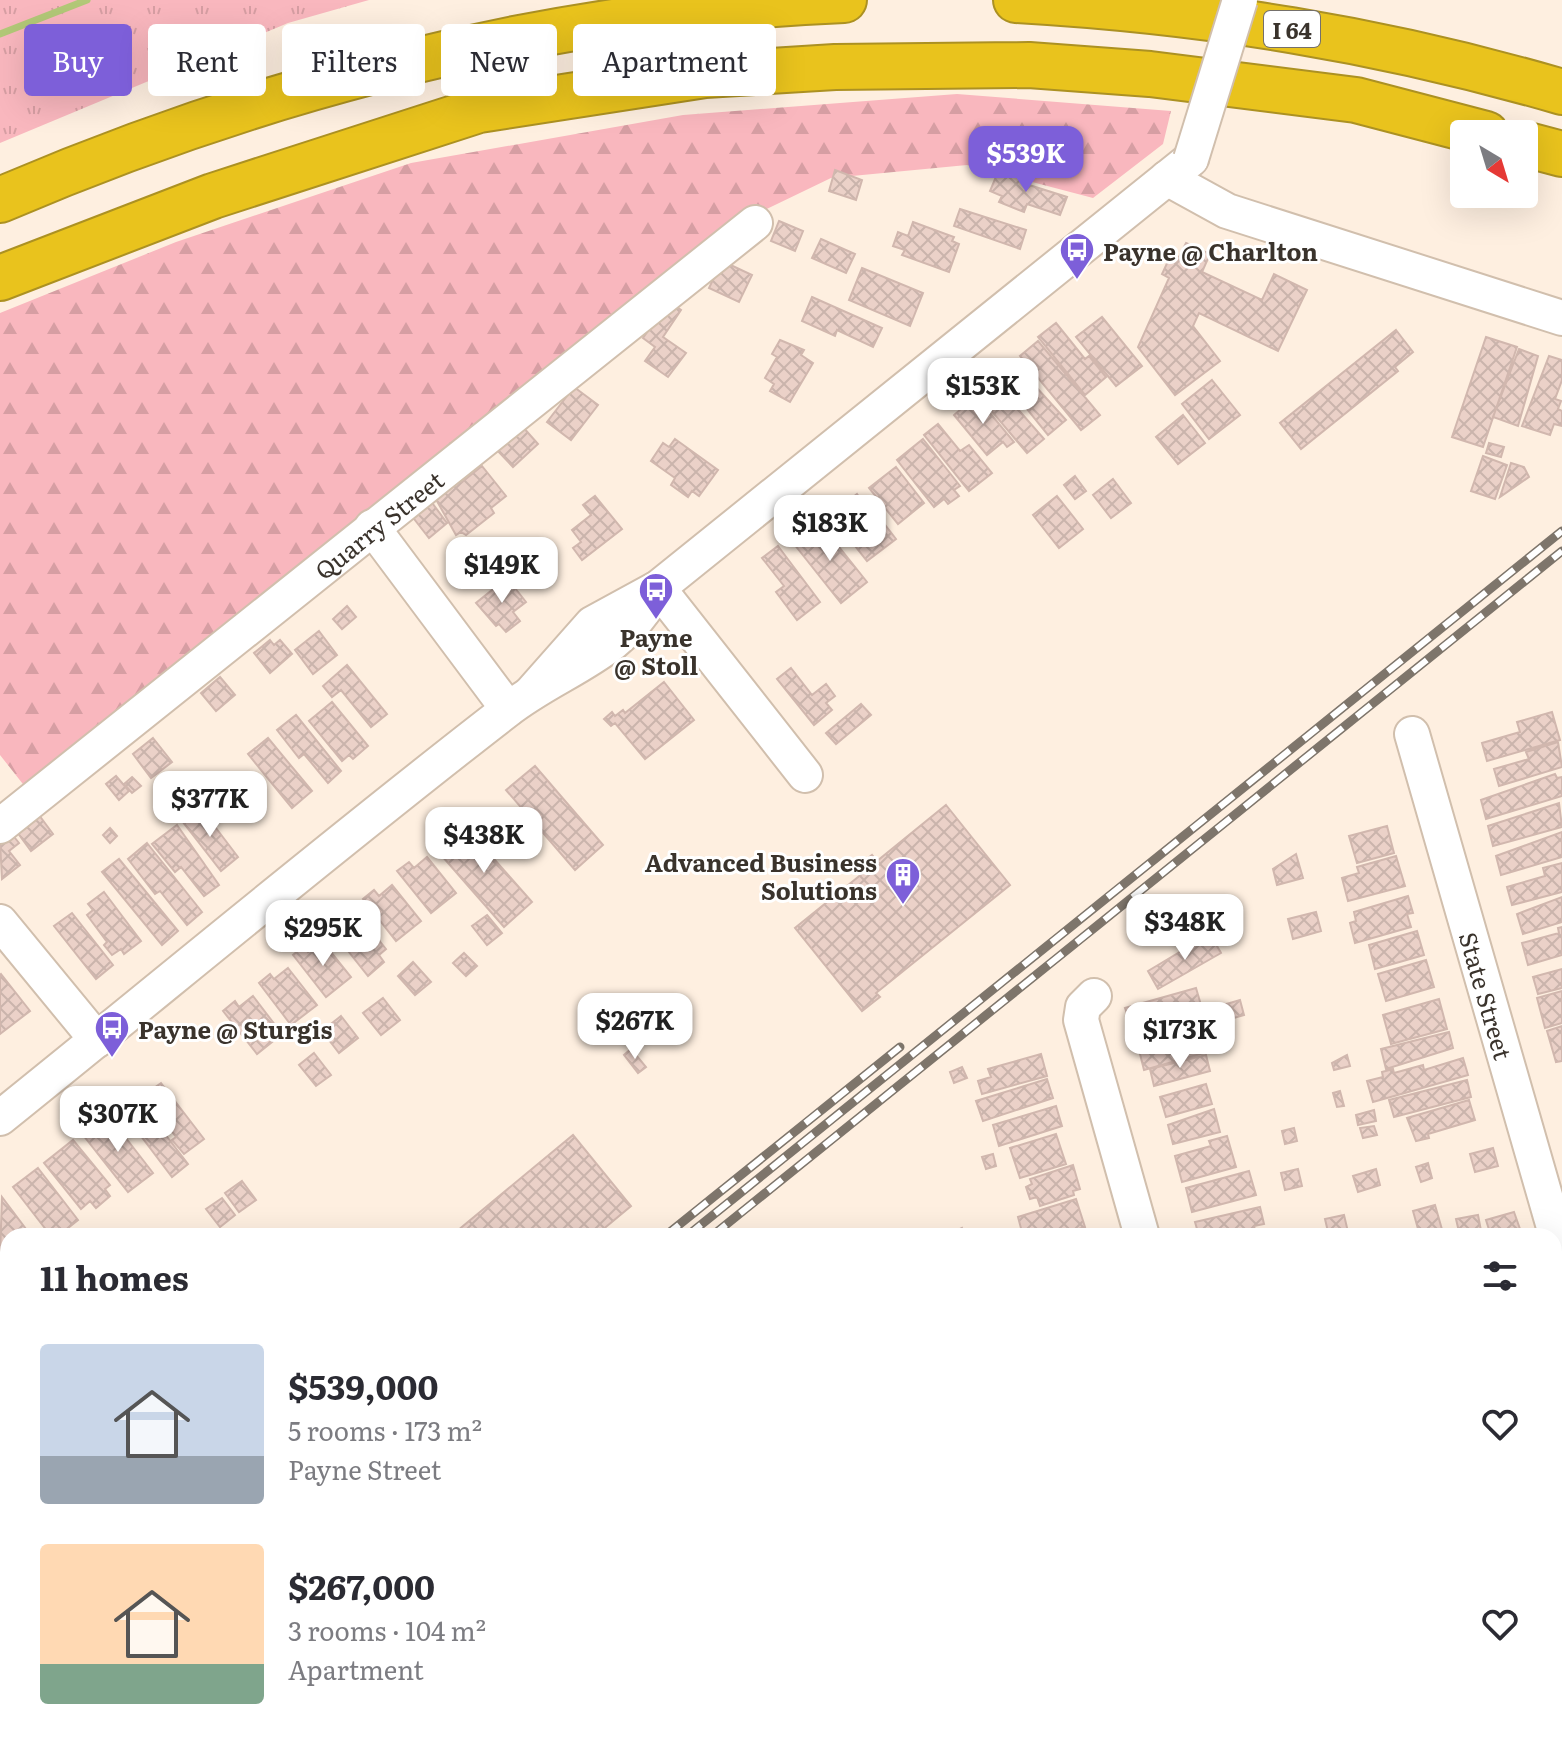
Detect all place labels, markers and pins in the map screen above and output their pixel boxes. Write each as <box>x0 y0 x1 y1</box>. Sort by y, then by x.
pin: $539K <box>970 126 1082 194</box>
bus stop icon: Payne @ Charlton <box>1058 231 1096 281</box>
place label: Payne @ Charlton <box>1103 233 1318 268</box>
pin: $153K <box>927 358 1039 426</box>
pin: $183K <box>774 495 886 563</box>
pin: $149K <box>446 537 558 605</box>
bus stop icon: Payne @ Stoll <box>637 571 675 621</box>
place label: Payne @ Stoll <box>614 619 699 682</box>
pin: $377K <box>154 771 266 839</box>
pin: $438K <box>428 807 540 875</box>
place label: Advanced Business Solutions <box>645 844 877 907</box>
building icon: Advanced Business Solutions <box>884 856 922 906</box>
pin: $348K <box>1129 894 1241 962</box>
pin: $295K <box>267 900 379 968</box>
pin: $267K <box>579 993 691 1061</box>
pin: $173K <box>1124 1002 1236 1070</box>
bus stop icon: Payne @ Sturgis <box>93 1009 131 1059</box>
place label: Payne @ Sturgis <box>138 1011 333 1046</box>
pin: $307K <box>62 1086 174 1154</box>

